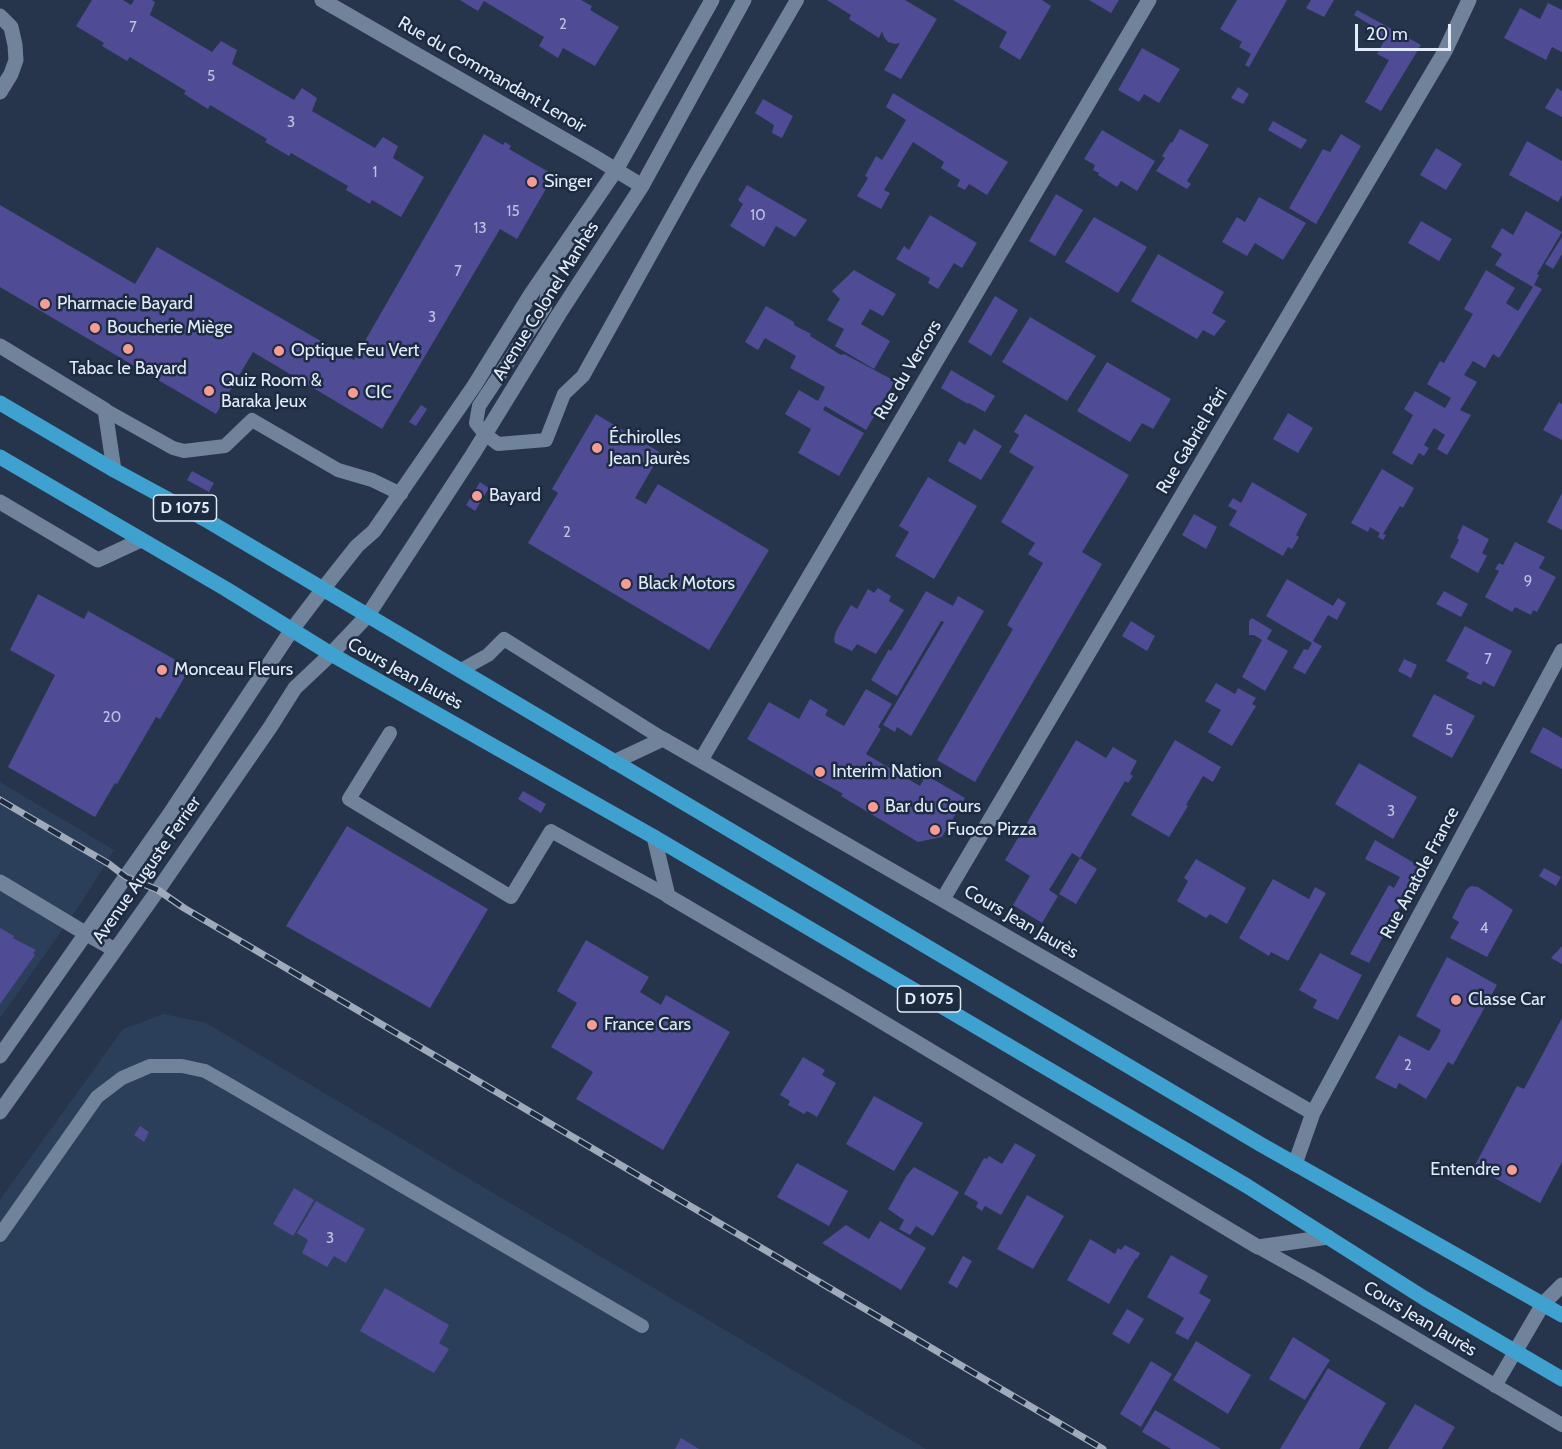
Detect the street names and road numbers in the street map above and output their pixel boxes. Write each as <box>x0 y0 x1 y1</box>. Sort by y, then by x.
street label: Rue du Commandant Lenoir <box>394 12 590 138</box>
street label: Avenue Colonel Manhès <box>488 218 604 384</box>
street label: Rue du Vercors <box>870 316 946 424</box>
street label: Rue Gabriel Péri <box>1152 384 1232 498</box>
road number: D 1075 <box>154 495 216 521</box>
street label: Cours Jean Jaurès <box>344 633 466 715</box>
street label: Avenue Auguste Ferrier <box>88 792 206 948</box>
street label: Rue Anatole France <box>1376 803 1464 943</box>
street label: Cours Jean Jaurès <box>960 881 1082 963</box>
road number: D 1075 <box>898 986 960 1012</box>
street label: Cours Jean Jaurès <box>1359 1277 1481 1361</box>

